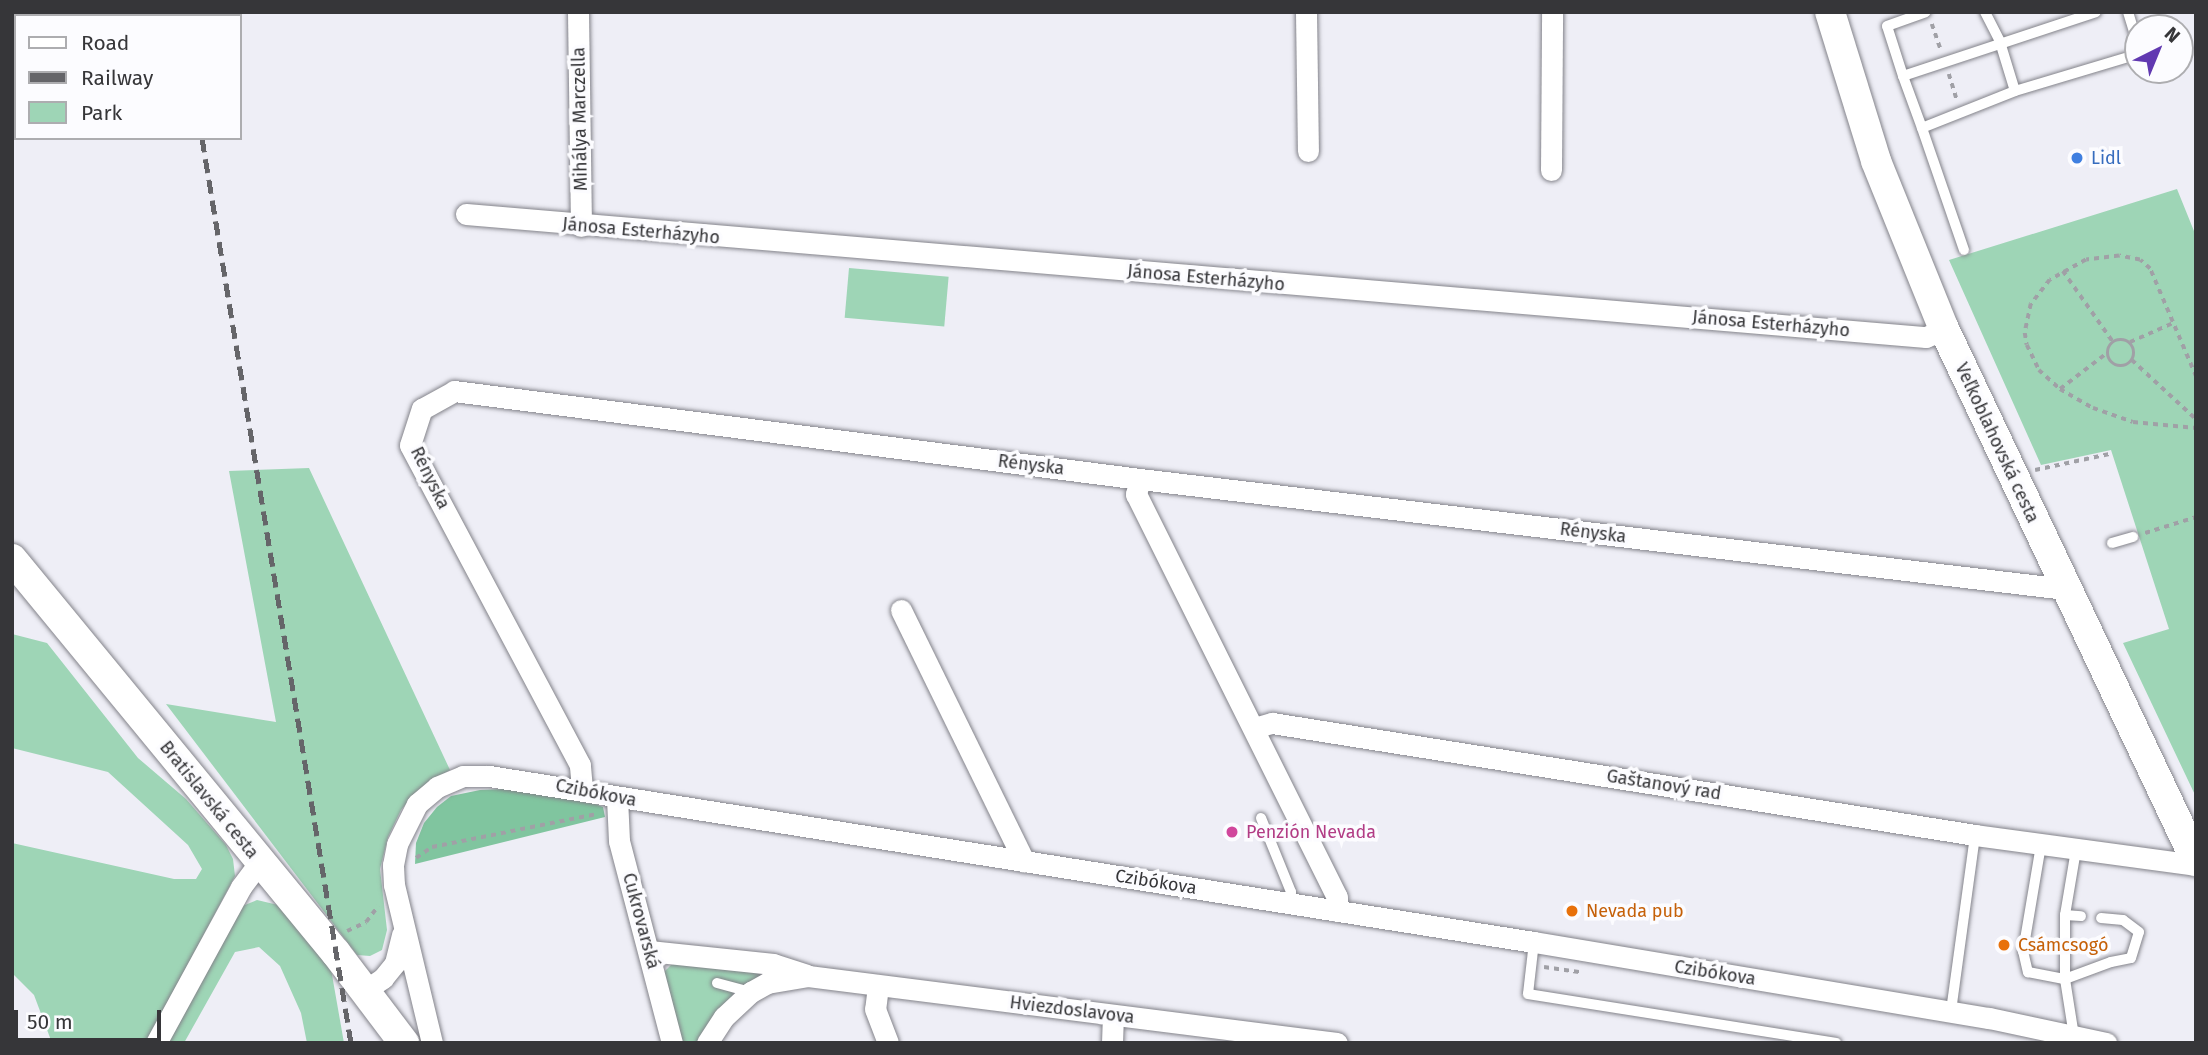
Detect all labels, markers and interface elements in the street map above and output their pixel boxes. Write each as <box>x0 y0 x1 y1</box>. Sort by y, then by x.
legend <box>14 14 242 140</box>
north arrow <box>2124 14 2194 84</box>
text: N <box>2160 22 2185 47</box>
text: Road <box>81 30 129 56</box>
street label: Mihálya Marczella <box>568 47 592 191</box>
text: Railway <box>81 65 153 91</box>
text: Park <box>81 100 122 126</box>
place label: Lidl <box>2091 147 2121 169</box>
marker: Lidl <box>2069 150 2085 166</box>
street label: Jánosa Esterházyho <box>561 213 721 249</box>
street label: Jánosa Esterházyho <box>1126 260 1286 296</box>
street label: Jánosa Esterházyho <box>1691 306 1851 342</box>
street label: Veľkoblahovská cesta <box>1950 360 2044 526</box>
street label: Rényska <box>406 443 454 513</box>
street label: Rényska <box>997 450 1065 480</box>
street label: Rényska <box>1559 518 1627 548</box>
street label: Bratislavská cesta <box>155 737 263 863</box>
street label: Gaštanový rad <box>1605 765 1723 805</box>
street label: Czibókova <box>554 775 638 811</box>
place label: Penzión Nevada <box>1246 821 1376 843</box>
marker: Penzión Nevada <box>1224 824 1240 840</box>
street label: Czibókova <box>1114 865 1198 899</box>
street label: Cukrovarská <box>618 871 664 971</box>
place label: Nevada pub <box>1586 900 1684 922</box>
marker: Nevada pub <box>1564 903 1580 919</box>
place label: Csámcsogó <box>2018 934 2108 956</box>
marker: Csámcsogó <box>1996 937 2012 953</box>
street label: Czibókova <box>1673 956 1757 990</box>
street label: Hviezdoslavova <box>1008 992 1136 1028</box>
scale bar <box>18 996 164 1040</box>
text: 50 m <box>27 1009 73 1035</box>

